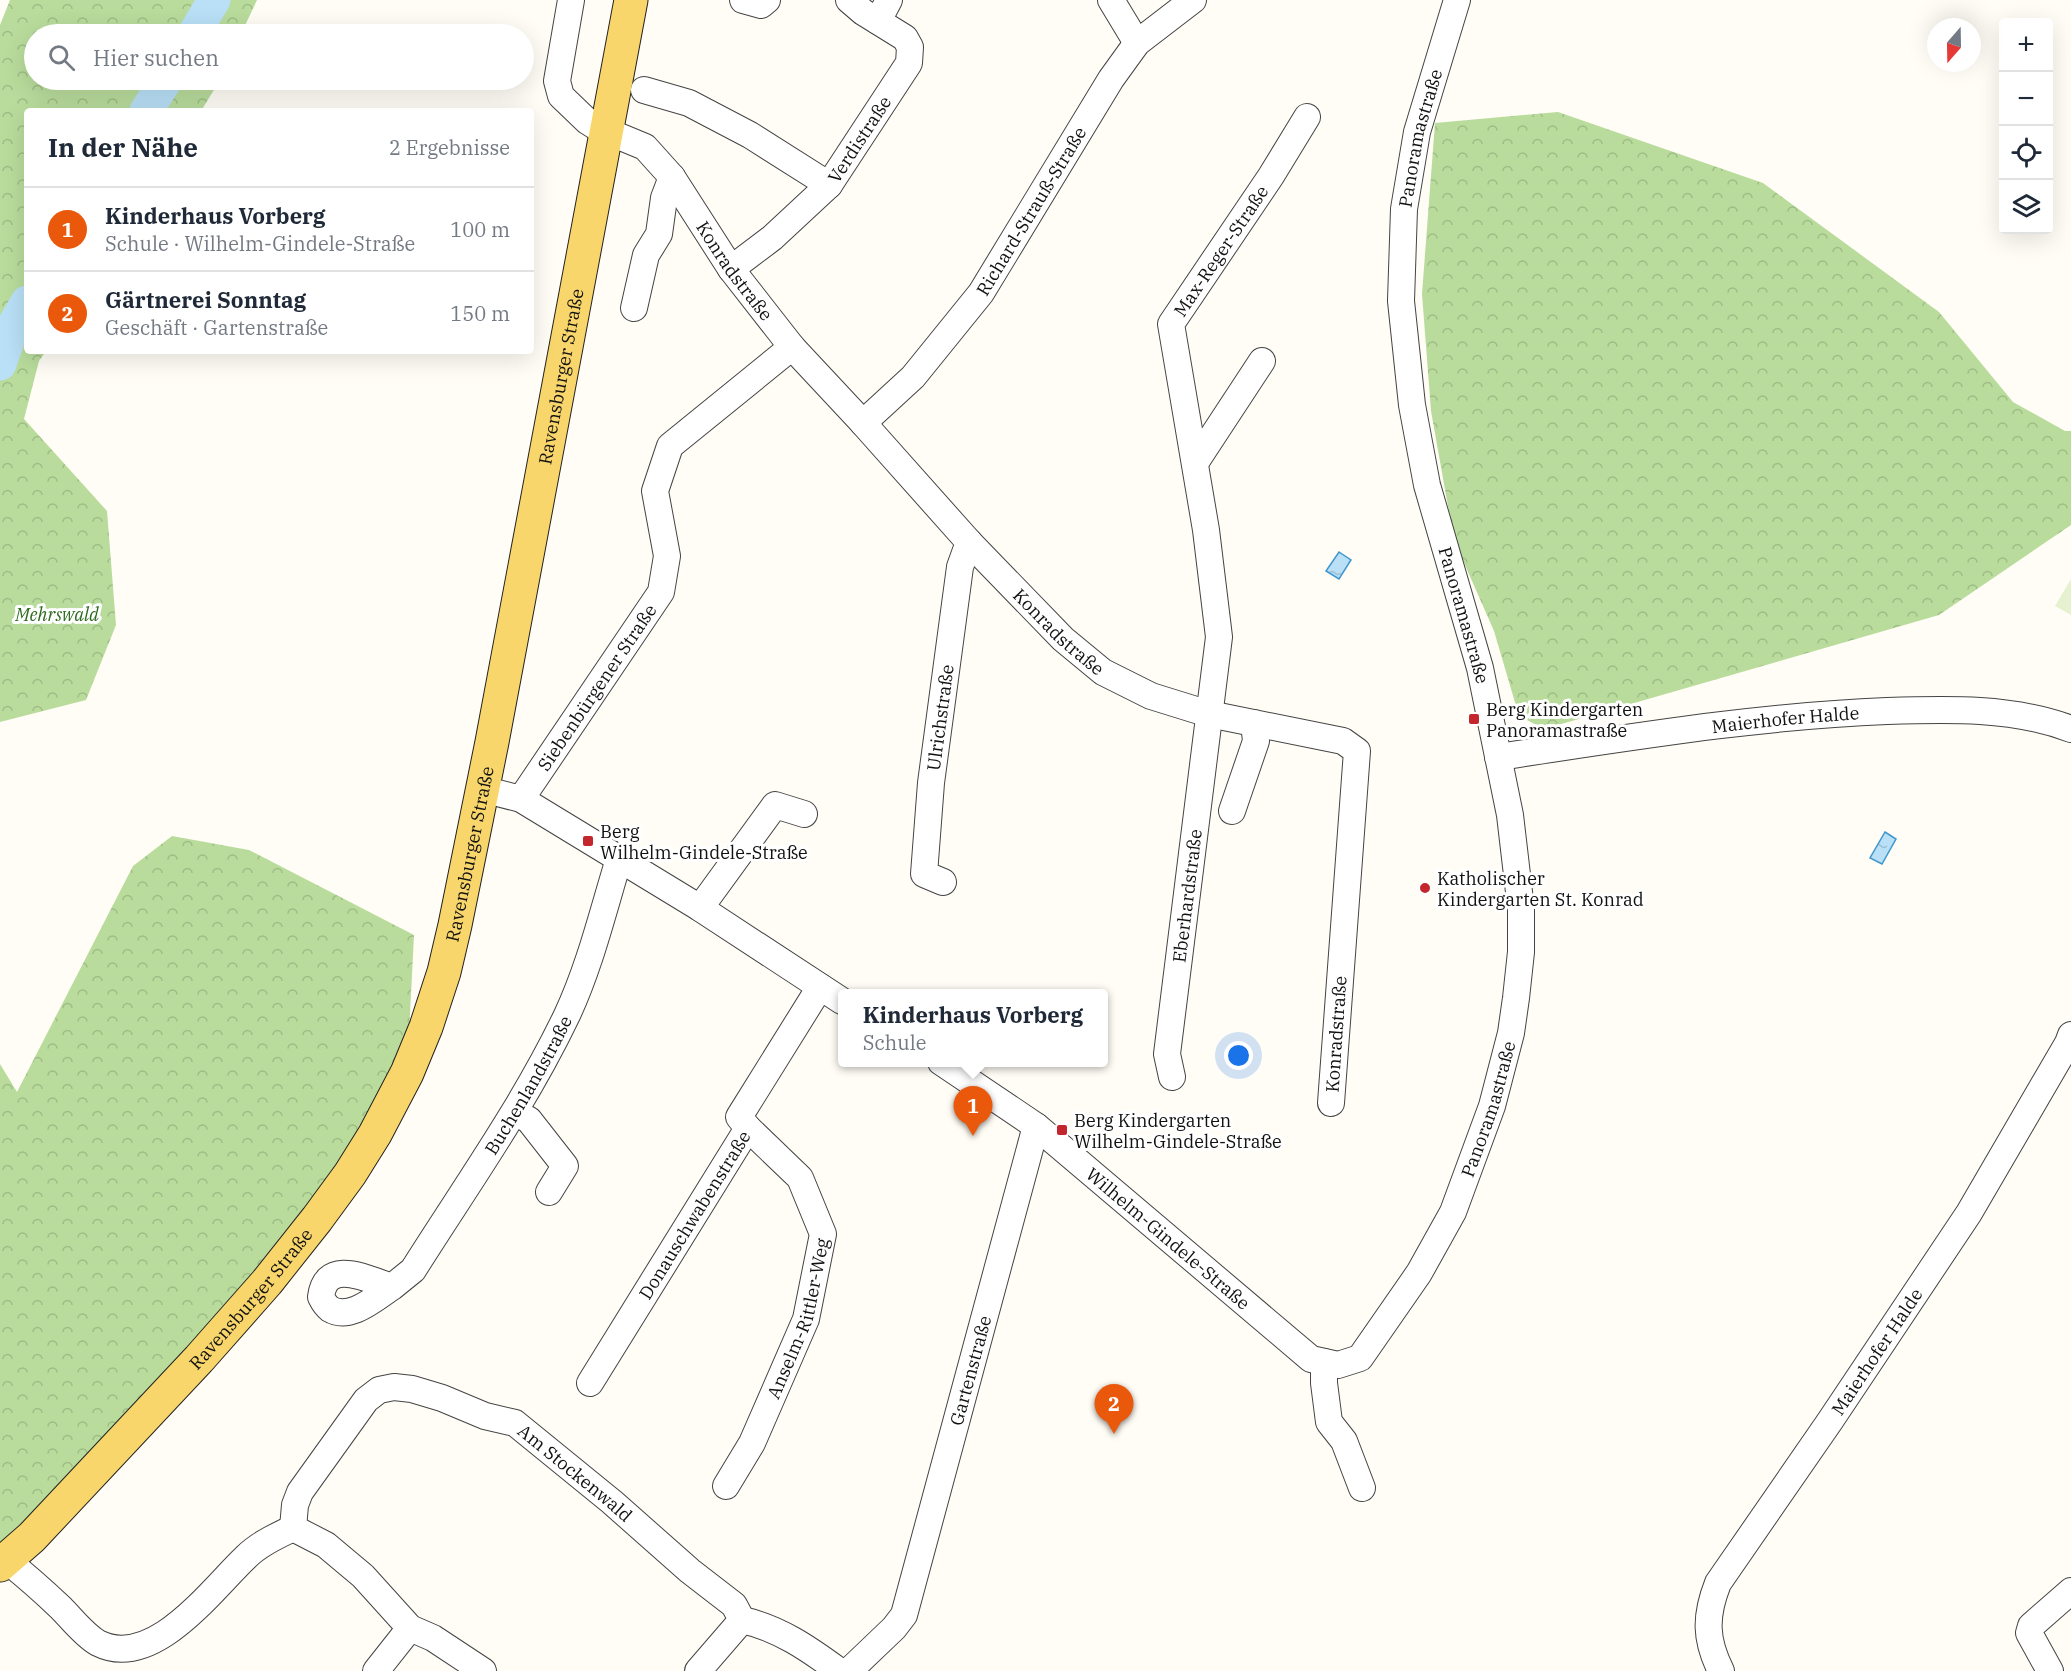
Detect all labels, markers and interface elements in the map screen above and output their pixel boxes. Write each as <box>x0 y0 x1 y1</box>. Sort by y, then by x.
north arrow <box>1927 18 1981 72</box>
map controls <box>1999 18 2053 234</box>
button: + <box>1999 18 2053 72</box>
search box <box>24 24 534 90</box>
icon: search <box>45 41 78 74</box>
text: Hier suchen <box>93 43 219 72</box>
street label: Panoramastraße <box>1393 66 1447 209</box>
button: − <box>1999 72 2053 126</box>
street label: Verdistraße <box>822 91 896 187</box>
street label: Richard-Strauß-Straße <box>971 122 1091 300</box>
button: locate <box>1999 126 2053 180</box>
text: In der Nähe <box>48 130 198 164</box>
text: 2 Ergebnisse <box>389 134 510 161</box>
button: layers <box>1999 180 2053 234</box>
street label: Max-Reger-Straße <box>1168 181 1273 321</box>
text: Kinderhaus Vorberg <box>105 201 326 230</box>
text: 1 <box>62 216 74 243</box>
text: 100 m <box>450 216 510 243</box>
street label: Konradstraße <box>692 217 778 325</box>
text: Schule · Wilhelm-Gindele-Straße <box>105 230 415 257</box>
text: Gärtnerei Sonntag <box>105 285 306 314</box>
street label: Ravensburger Straße <box>533 287 588 466</box>
text: 2 <box>62 300 74 327</box>
text: 150 m <box>450 300 510 327</box>
text: Geschäft · Gartenstraße <box>105 314 328 341</box>
street label: Panoramastraße <box>1433 544 1495 686</box>
street label: Konradstraße <box>1009 583 1109 680</box>
street label: Siebenbürgener Straße <box>532 599 661 775</box>
park label: Mehrswald <box>14 603 99 626</box>
street label: Ulrichstraße <box>921 663 958 772</box>
place label: Berg Kindergarten Panoramastraße <box>1486 698 1643 742</box>
street label: Maierhofer Halde <box>1710 701 1860 738</box>
marker: Berg Kindergarten Panoramastraße <box>1467 712 1481 726</box>
street label: Ravensburger Straße <box>440 764 498 944</box>
place label: Berg Wilhelm-Gindele-Straße <box>600 820 808 864</box>
street label: Eberhardstraße <box>1167 828 1206 964</box>
marker: Berg Wilhelm-Gindele-Straße <box>581 834 595 848</box>
place label: Katholischer Kindergarten St. Konrad <box>1437 867 1644 911</box>
marker: Katholischer Kindergarten St. Konrad <box>1418 881 1432 895</box>
street label: Konradstraße <box>1320 975 1352 1093</box>
popup <box>838 989 1108 1067</box>
text: Kinderhaus Vorberg <box>863 1000 1083 1029</box>
street label: Buchenlandstraße <box>479 1012 577 1159</box>
text: Schule <box>863 1029 926 1056</box>
street label: Panoramastraße <box>1455 1039 1520 1180</box>
your location <box>1224 1041 1253 1070</box>
pin: 1 <box>954 1086 992 1136</box>
place label: Berg Kindergarten Wilhelm-Gindele-Straße <box>1074 1109 1282 1153</box>
marker: Berg Kindergarten Wilhelm-Gindele-Straße <box>1055 1123 1069 1137</box>
street label: Donauschwabenstraße <box>633 1126 755 1303</box>
street label: Wilhelm-Gindele-Straße <box>1082 1162 1255 1314</box>
street label: Ravensburger Straße <box>184 1223 317 1374</box>
street label: Anselm-Rittler-Weg <box>761 1236 833 1402</box>
street label: Maierhofer Halde <box>1826 1283 1927 1419</box>
street label: Gartenstraße <box>944 1313 996 1428</box>
pin: 2 <box>1094 1384 1134 1434</box>
street label: Am Stockenwald <box>513 1419 638 1526</box>

